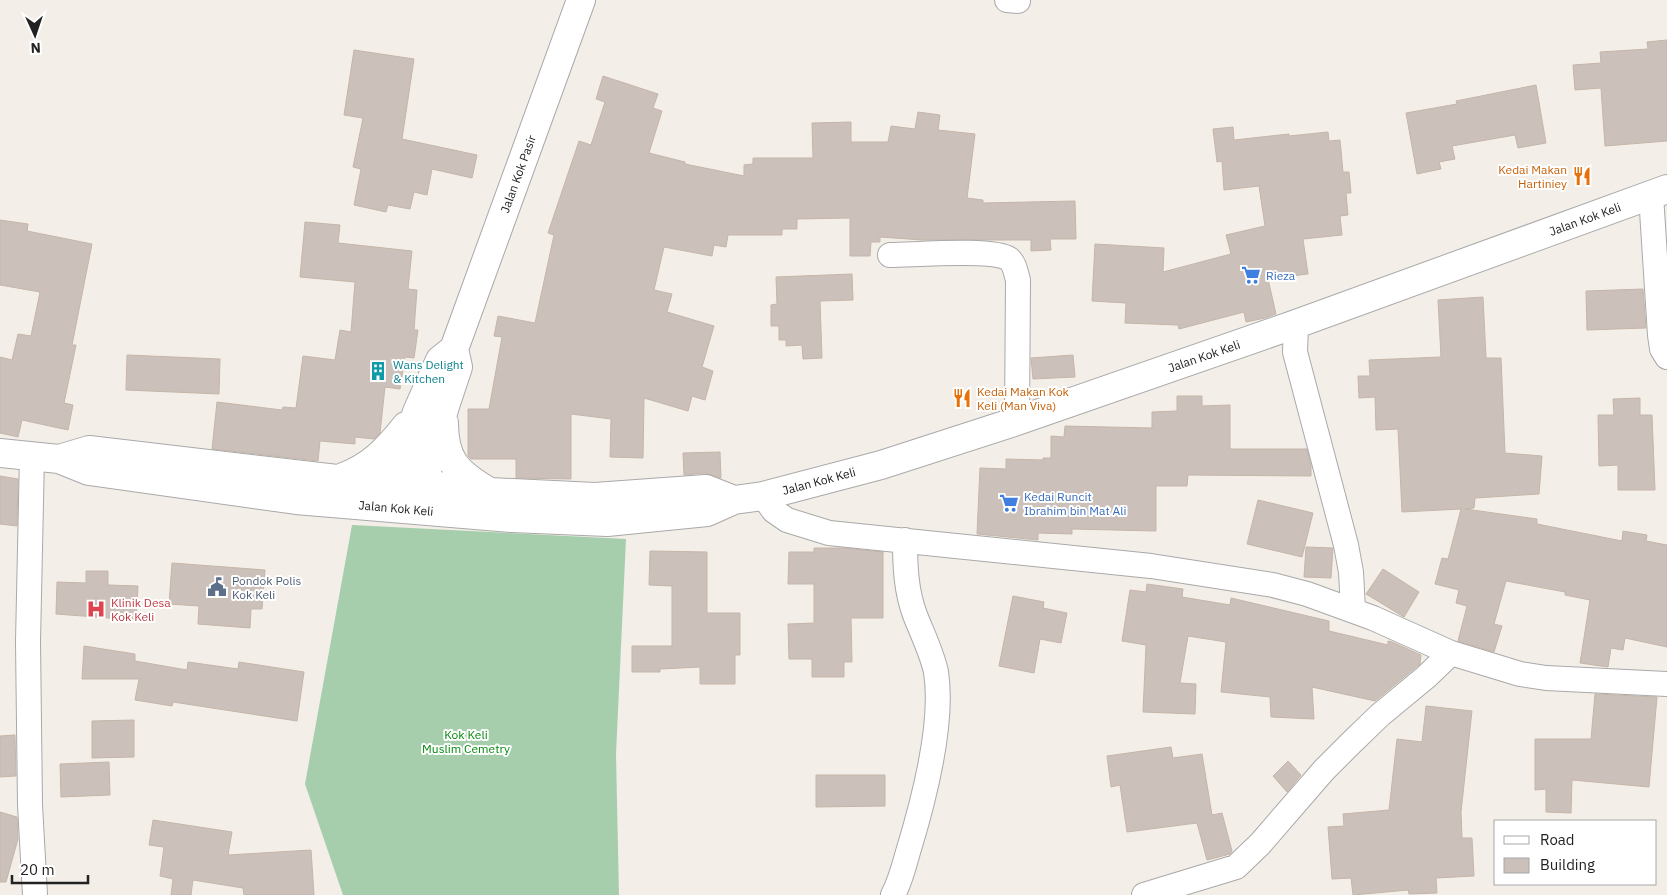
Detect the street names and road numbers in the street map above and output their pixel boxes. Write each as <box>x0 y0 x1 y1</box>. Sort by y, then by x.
street label: Jalan Kok Pasir <box>497 132 539 215</box>
street label: Jalan Kok Keli <box>1547 199 1623 239</box>
street label: Jalan Kok Keli <box>1166 337 1242 375</box>
street label: Jalan Kok Keli <box>781 464 857 498</box>
street label: Jalan Kok Keli <box>358 497 434 519</box>

